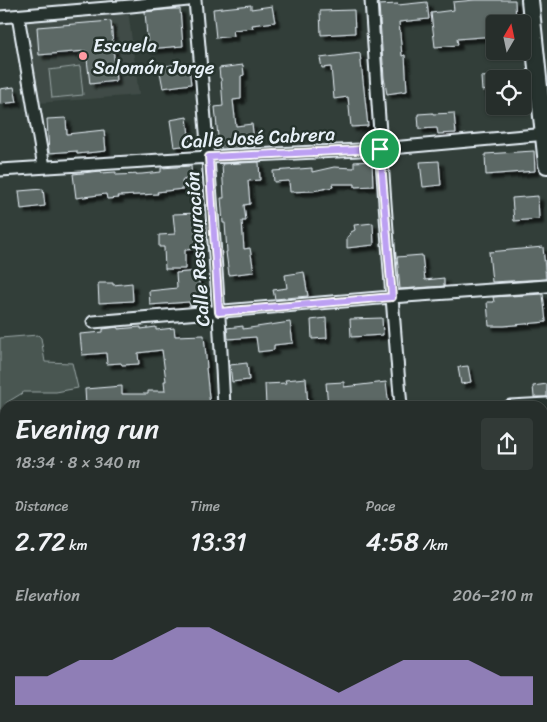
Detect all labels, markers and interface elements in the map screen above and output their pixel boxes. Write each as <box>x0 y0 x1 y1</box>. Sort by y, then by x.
north arrow <box>486 15 531 60</box>
map controls <box>486 15 531 115</box>
place label: Escuela Salomón Jorge <box>93 29 215 84</box>
marker: Escuela Salomón Jorge <box>77 50 89 62</box>
button: locate <box>486 70 531 115</box>
street label: Calle José Cabrera <box>180 117 336 158</box>
pin <box>359 128 401 170</box>
icon: arrive <box>366 135 394 163</box>
street label: Calle Restauración <box>176 170 219 328</box>
text: Evening run <box>15 404 159 453</box>
button: share <box>481 418 533 470</box>
text: 18:34 · 8 × 340 m <box>15 448 140 477</box>
text: Distance <box>15 494 68 519</box>
text: Time <box>190 494 220 519</box>
text: Pace <box>366 494 395 519</box>
text: 2.72 <box>15 519 66 564</box>
text: 13:31 <box>190 519 247 564</box>
text: 4:58 <box>366 519 419 564</box>
text: km <box>66 533 88 558</box>
text: /km <box>419 533 448 558</box>
text: Elevation <box>15 581 80 610</box>
text: 206–210 m <box>453 581 533 610</box>

